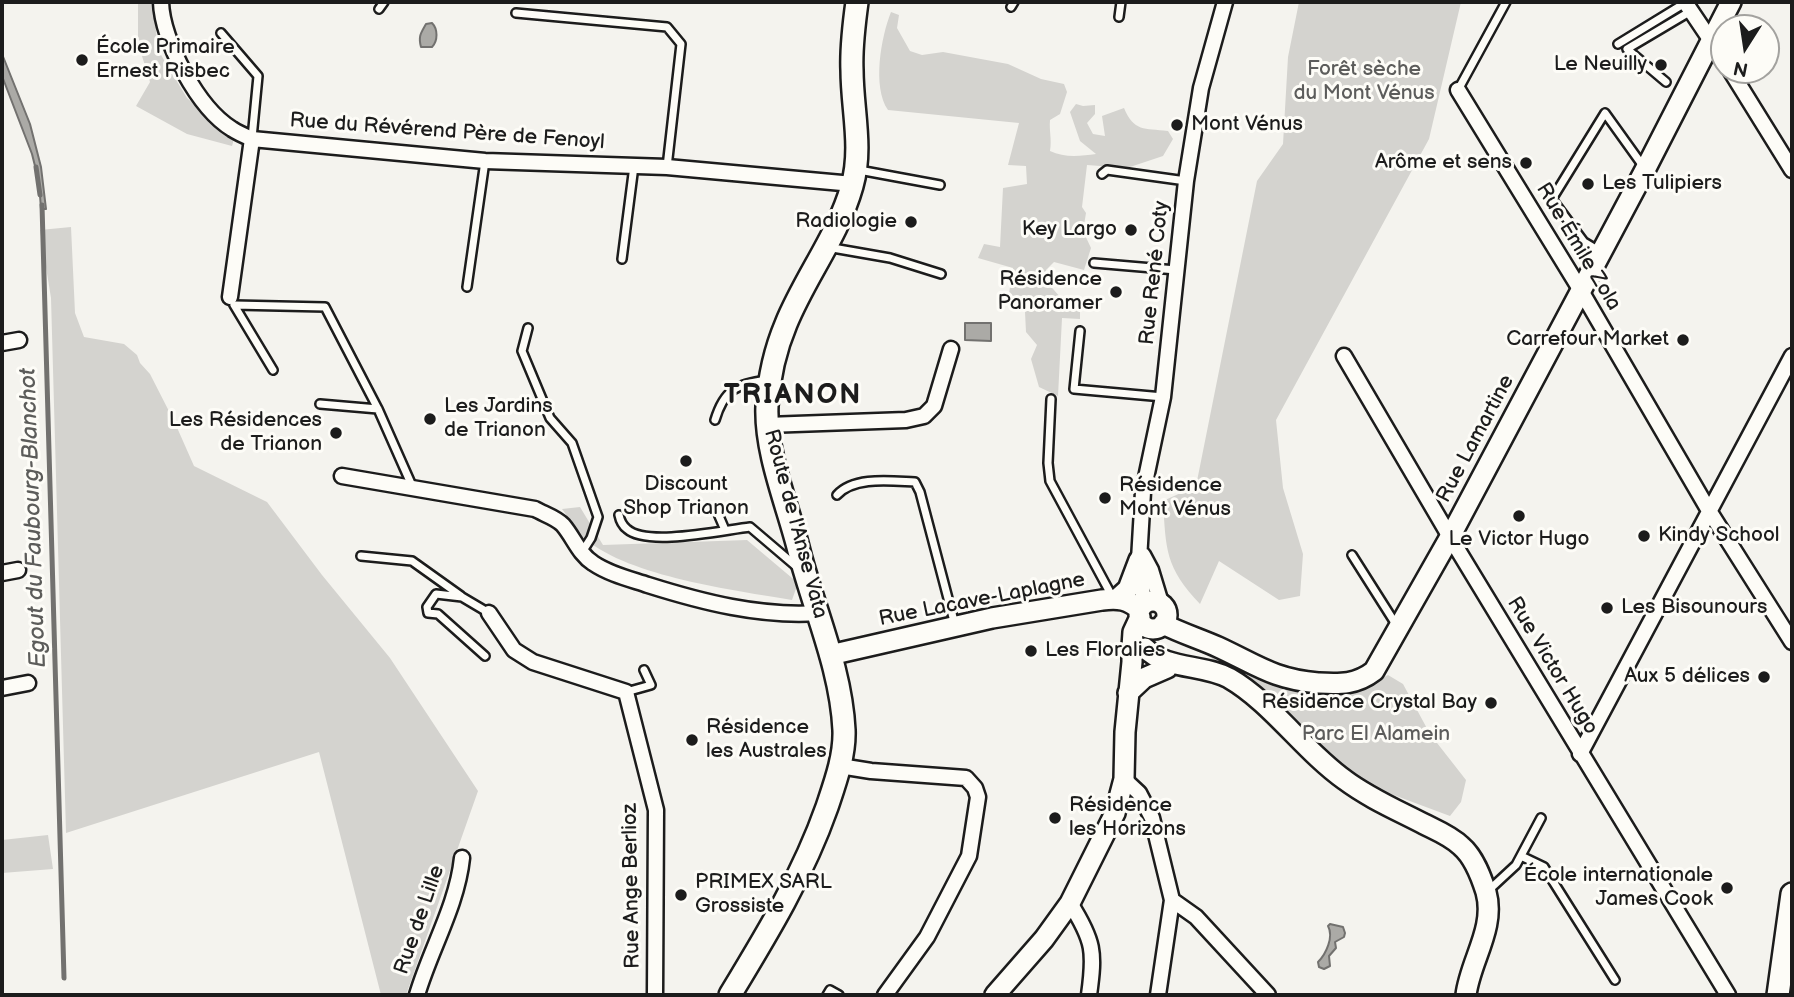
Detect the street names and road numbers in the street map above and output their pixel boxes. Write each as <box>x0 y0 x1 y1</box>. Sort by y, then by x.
street label: Rue du Révérend Père de Fenoyl <box>289 108 605 156</box>
street label: Rue Émile Zola <box>1530 179 1626 315</box>
street label: Rue René Coty <box>1135 200 1175 346</box>
street label: Rue Lamartine <box>1432 371 1520 507</box>
street label: Route de l'Anse Vata <box>758 427 832 621</box>
street label: Rue Lacave-Laplagne <box>877 568 1087 632</box>
street label: Rue Victor Hugo <box>1501 593 1603 739</box>
street label: Rue Ange Berlioz <box>618 803 646 969</box>
street label: Rue de Lille <box>390 862 450 978</box>

